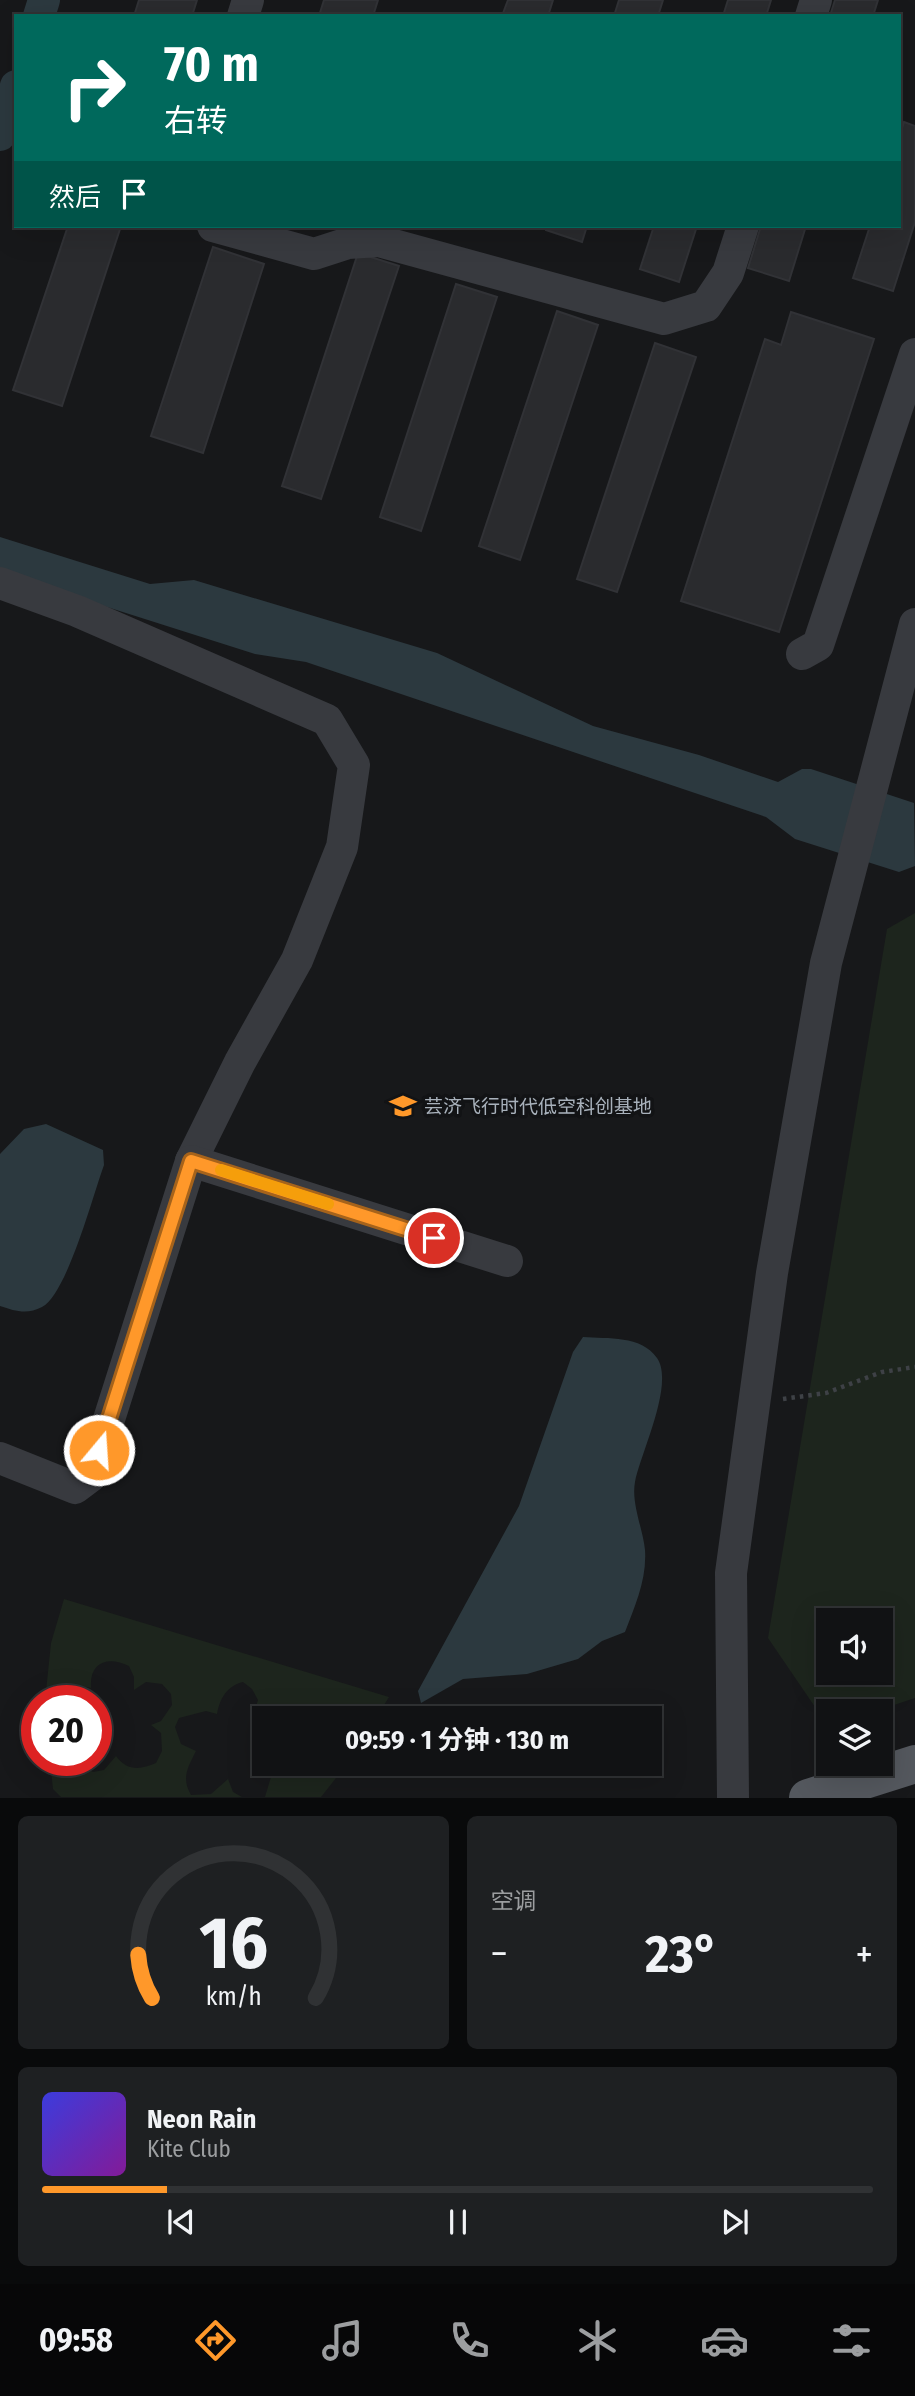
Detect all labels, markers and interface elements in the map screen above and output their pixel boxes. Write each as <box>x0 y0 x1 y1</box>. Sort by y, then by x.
text: 70 m <box>164 35 259 94</box>
icon: right <box>49 42 140 133</box>
text: 右转 <box>164 102 228 140</box>
icon: arrive <box>115 175 153 213</box>
text: 然后 <box>49 182 101 213</box>
school or university icon: 芸济飞行时代低空科创基地 <box>388 1091 418 1121</box>
place label: 芸济飞行时代低空科创基地 <box>424 1095 652 1118</box>
pin <box>404 1208 464 1268</box>
icon: arrive <box>415 1219 453 1257</box>
position arrow <box>62 1413 136 1487</box>
map controls <box>816 1608 893 1776</box>
button: sound <box>816 1608 893 1685</box>
speed limit sign: 20 <box>21 1685 112 1776</box>
button: layers <box>816 1699 893 1776</box>
text: 09:59 · 1 分钟 · 130 m <box>345 1725 569 1756</box>
text: 空调 <box>491 1887 537 1915</box>
text: 16 <box>199 1901 268 1988</box>
text: 23° <box>645 1923 718 1986</box>
text: − <box>491 1931 508 1977</box>
text: + <box>856 1931 873 1977</box>
text: km/h <box>205 1982 261 2012</box>
text: Neon Rain <box>147 2104 256 2135</box>
text: Kite Club <box>147 2135 231 2163</box>
icon: previous <box>162 2203 200 2241</box>
icon: pause <box>439 2203 477 2241</box>
icon: next <box>716 2203 754 2241</box>
icon: directions <box>191 2316 240 2365</box>
icon: music <box>318 2316 367 2365</box>
icon: phone <box>445 2316 494 2365</box>
icon: climate <box>573 2316 622 2365</box>
icon: car <box>700 2316 749 2365</box>
icon: filters <box>827 2316 876 2365</box>
text: 09:58 <box>39 2321 113 2359</box>

